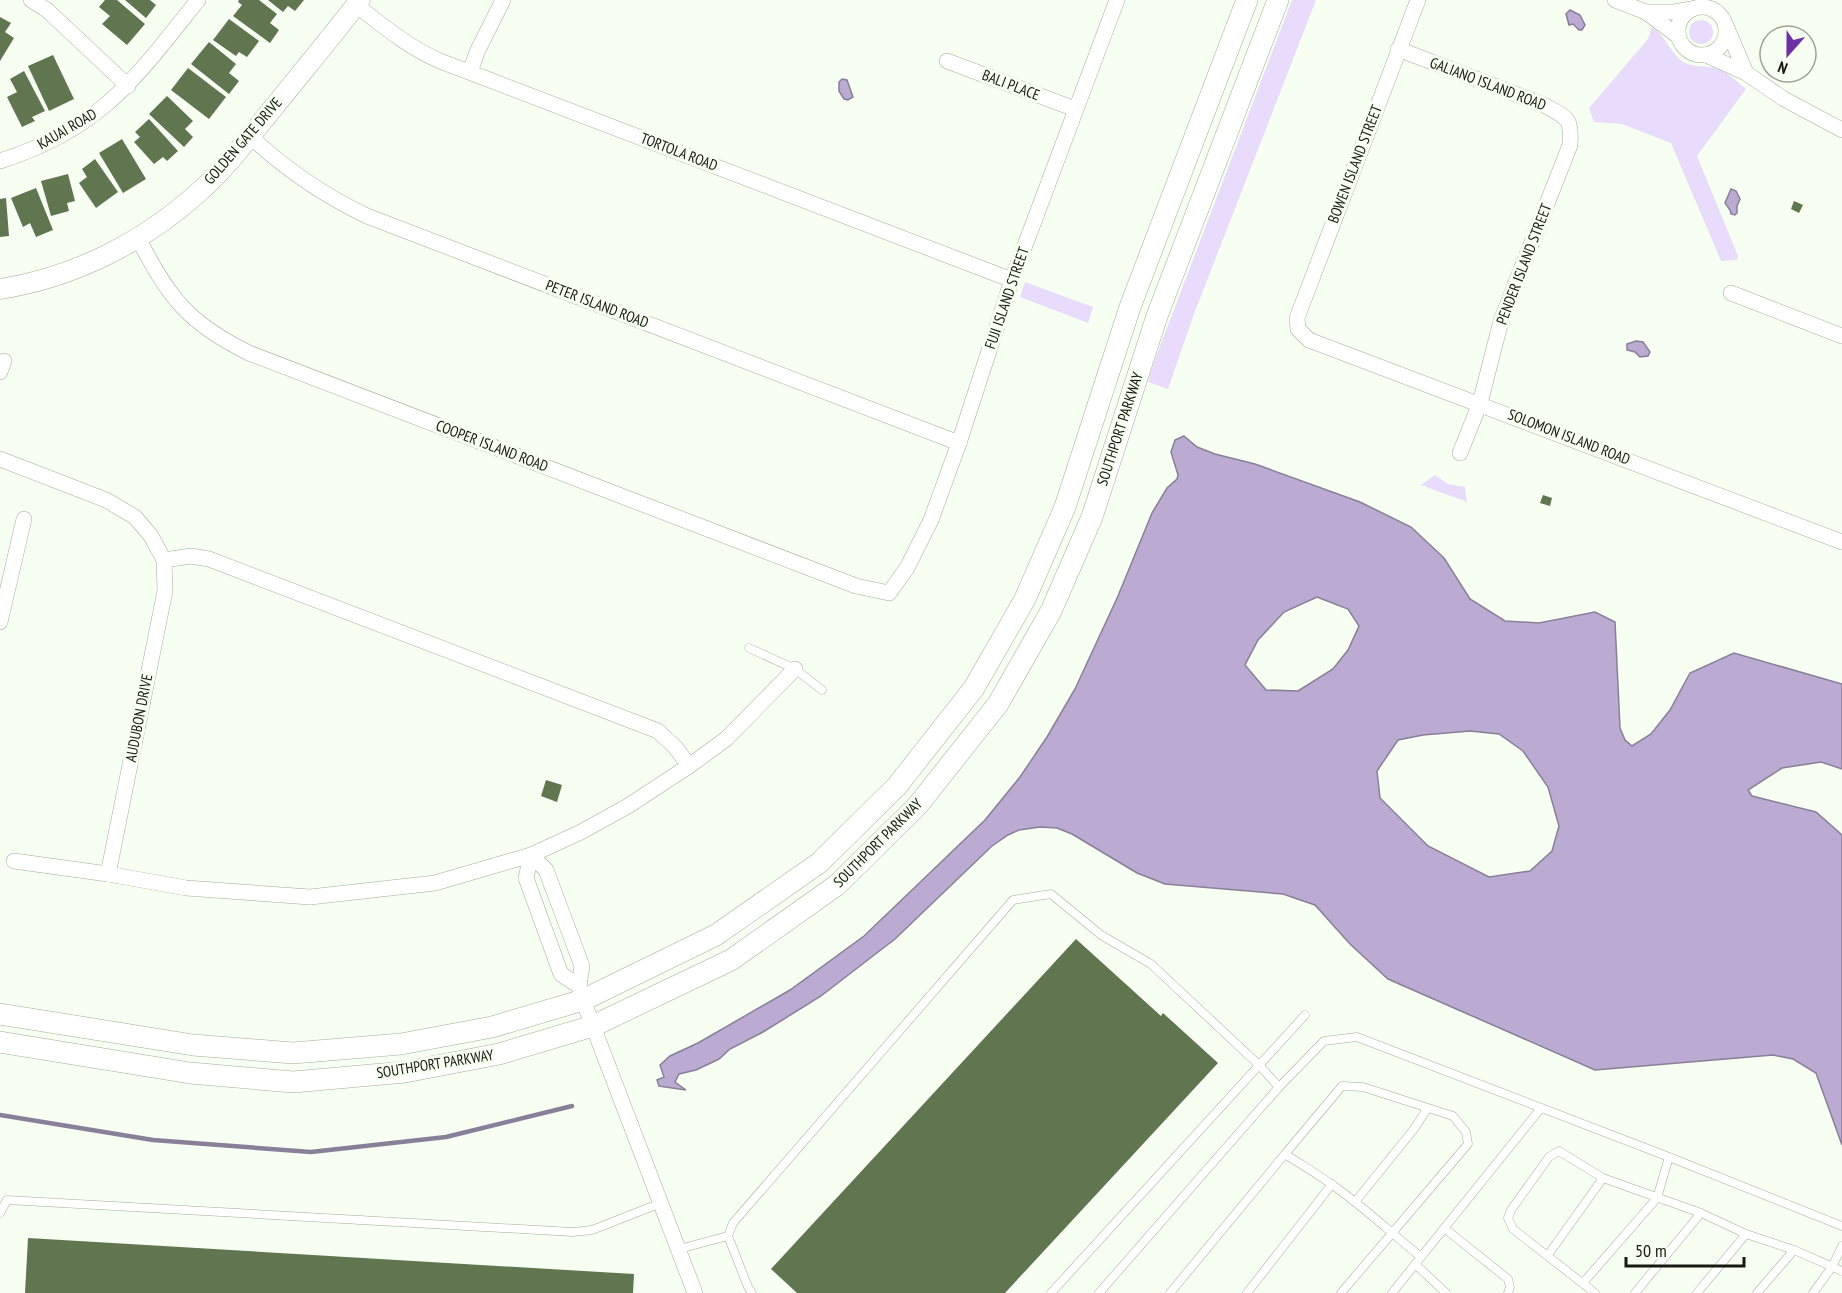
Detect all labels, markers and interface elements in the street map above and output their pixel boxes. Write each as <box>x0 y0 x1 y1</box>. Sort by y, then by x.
north arrow <box>1758 24 1818 84</box>
street label: GALIANO ISLAND ROAD <box>1427 53 1549 114</box>
text: N <box>1775 57 1790 79</box>
street label: BALI PLACE <box>980 65 1043 104</box>
street label: GOLDEN GATE DRIVE <box>200 93 286 188</box>
street label: BOWEN ISLAND STREET <box>1323 102 1386 226</box>
street label: KAUAI ROAD <box>34 104 100 153</box>
street label: TORTOLA ROAD <box>638 128 721 175</box>
street label: PENDER ISLAND STREET <box>1492 200 1555 327</box>
street label: FUJI ISLAND STREET <box>980 244 1033 351</box>
street label: PETER ISLAND ROAD <box>543 275 652 332</box>
street label: SOUTHPORT PARKWAY <box>1092 370 1147 488</box>
street label: SOLOMON ISLAND ROAD <box>1505 404 1633 469</box>
street label: COOPER ISLAND ROAD <box>433 415 551 476</box>
street label: AUDUBON DRIVE <box>121 672 156 763</box>
street label: SOUTHPORT PARKWAY <box>829 794 926 891</box>
street label: SOUTHPORT PARKWAY <box>375 1045 495 1082</box>
scale bar <box>1626 1230 1744 1268</box>
text: 50 m <box>1635 1239 1667 1262</box>

